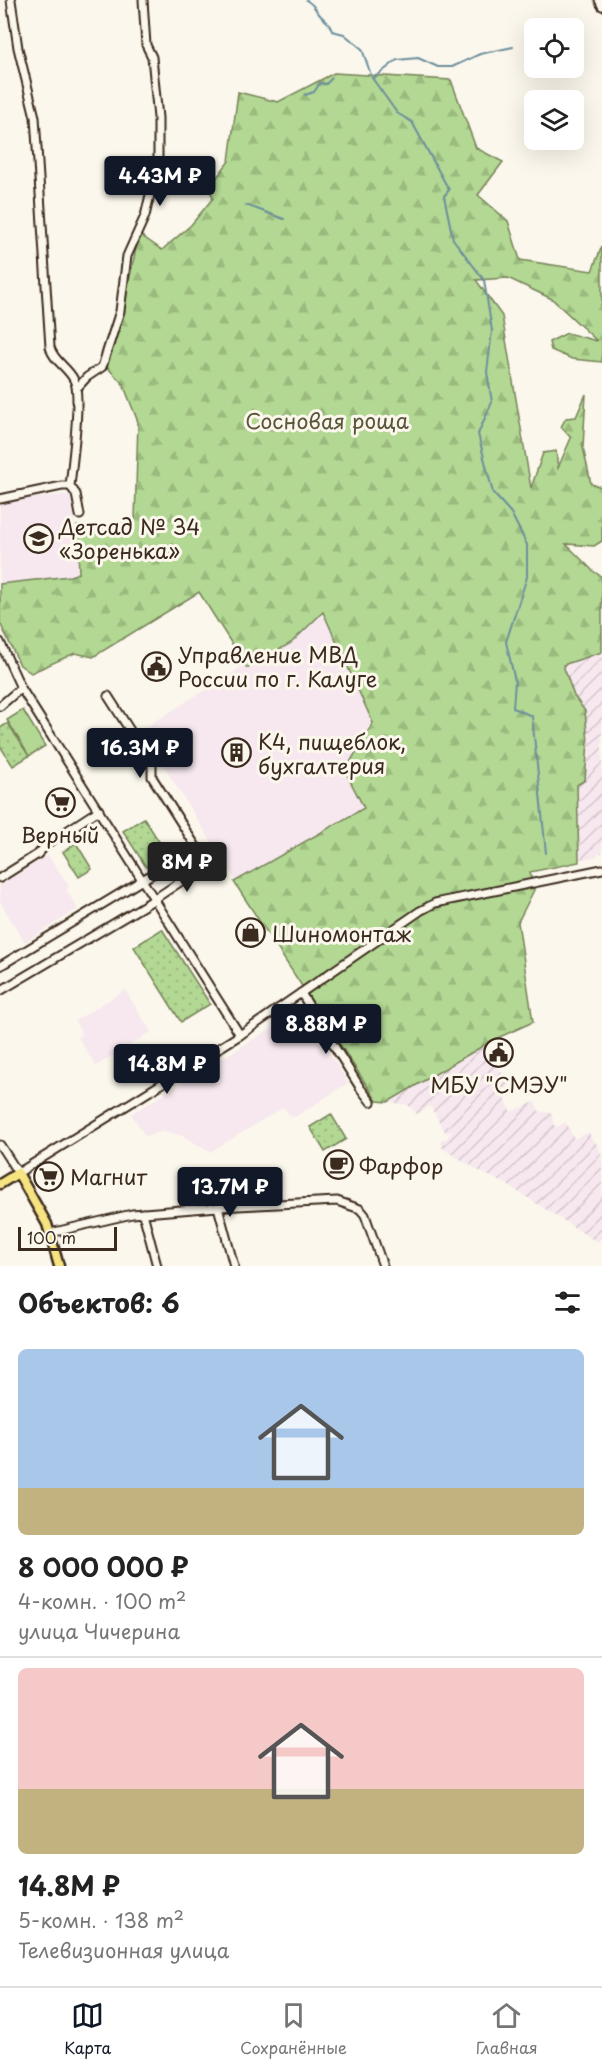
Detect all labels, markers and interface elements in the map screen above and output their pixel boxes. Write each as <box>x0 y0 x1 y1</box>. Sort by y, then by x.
map controls <box>524 18 584 150</box>
button: locate <box>524 18 584 78</box>
button: layers <box>524 90 584 150</box>
pin: 4.43M ₽ <box>105 156 215 207</box>
text: 4.43M ₽ <box>118 160 202 190</box>
park label: Сосновая роща <box>245 404 409 436</box>
place label: Детсад № 34 «Зоренька» <box>58 510 200 566</box>
school or university icon: Детсад № 34 «Зоренька» <box>22 522 54 554</box>
place label: Управление МВД России по г. Калуге <box>178 638 377 694</box>
public building icon: Управление МВД России по г. Калуге <box>141 650 173 682</box>
place label: К4, пищеблок, бухгалтерия <box>258 725 406 781</box>
pin: 16.3M ₽ <box>85 728 195 779</box>
text: 16.3M ₽ <box>101 732 179 762</box>
building icon: К4, пищеблок, бухгалтерия <box>221 737 253 769</box>
supermarket icon: Верный <box>44 787 76 819</box>
place label: Верный <box>21 818 99 850</box>
pin: 8M ₽ <box>151 842 223 893</box>
text: 8M ₽ <box>162 846 212 876</box>
shop icon: Шиномонтаж <box>235 917 267 949</box>
place label: Шиномонтаж <box>272 917 412 949</box>
pin: 8.88M ₽ <box>271 1004 381 1055</box>
text: 8.88M ₽ <box>285 1008 367 1038</box>
public building icon: МБУ "СМЭУ" <box>483 1037 515 1069</box>
pin: 14.8M ₽ <box>112 1044 222 1095</box>
text: 14.8M ₽ <box>128 1048 206 1078</box>
place label: МБУ "СМЭУ" <box>430 1068 568 1100</box>
cafe icon: Фарфор <box>322 1149 354 1181</box>
place label: Фарфор <box>359 1149 443 1181</box>
supermarket icon: Магнит <box>33 1160 65 1192</box>
place label: Магнит <box>70 1160 147 1192</box>
pin: 13.7M ₽ <box>175 1167 285 1218</box>
text: 13.7M ₽ <box>192 1171 269 1201</box>
scale bar <box>18 1224 117 1252</box>
text: 100 m <box>27 1225 76 1249</box>
text: Объектов: 6 <box>18 1283 180 1322</box>
icon: filters <box>551 1286 584 1319</box>
icon: home <box>247 1388 355 1496</box>
text: 8 000 000 ₽ <box>18 1547 189 1586</box>
text: 4-комн. · 100 m² <box>18 1586 186 1616</box>
text: улица Чичерина <box>18 1616 180 1646</box>
icon: home <box>247 1707 355 1815</box>
text: 14.8M ₽ <box>18 1866 120 1905</box>
text: 5-комн. · 138 m² <box>18 1905 184 1935</box>
text: Телевизионная улица <box>18 1935 229 1965</box>
tab: Карта <box>64 1999 111 2059</box>
tab: Сохранённые <box>240 1999 347 2059</box>
tab: Главная <box>476 1999 538 2059</box>

